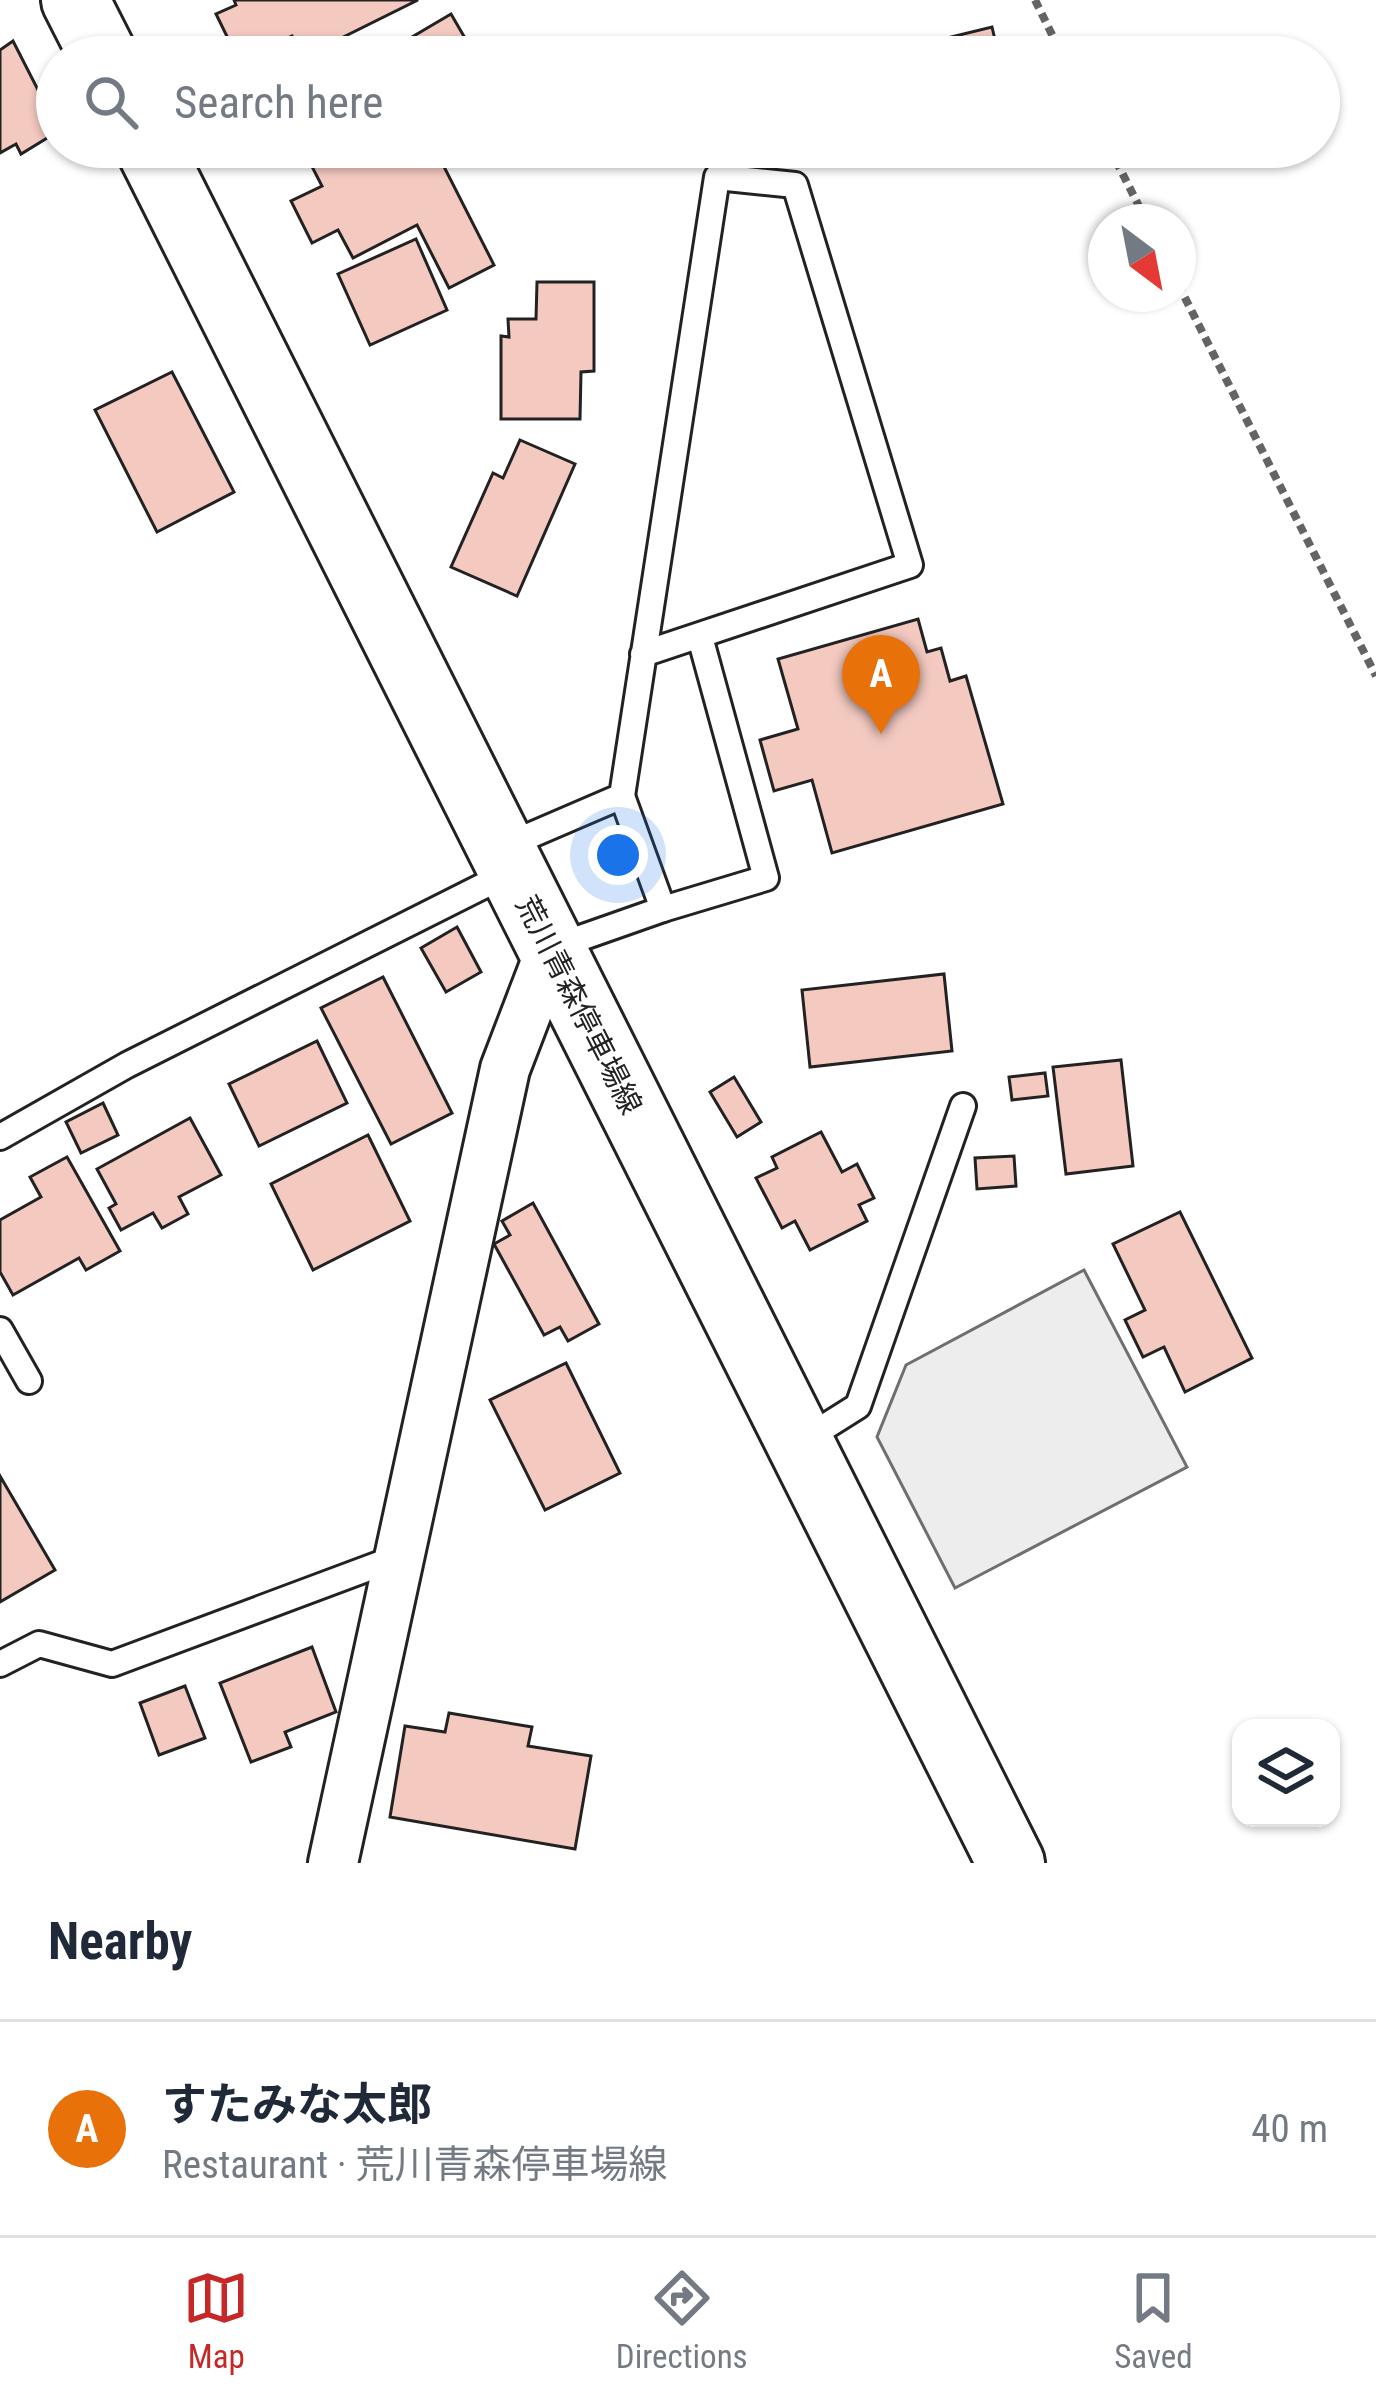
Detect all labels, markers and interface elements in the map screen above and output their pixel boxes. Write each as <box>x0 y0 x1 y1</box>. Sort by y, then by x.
search box <box>36 36 1340 168</box>
icon: search <box>78 69 144 135</box>
text: Search here <box>174 76 383 129</box>
north arrow <box>1088 204 1196 312</box>
pin: A <box>842 635 920 734</box>
your location <box>588 825 648 885</box>
street label: 荒川青森停車場線 <box>509 890 649 1120</box>
map controls <box>1232 1719 1340 1827</box>
button: layers <box>1232 1719 1340 1827</box>
text: Nearby <box>48 1912 192 1971</box>
text: すたみな太郎 <box>162 2078 432 2131</box>
text: A <box>75 2106 99 2152</box>
text: 40 m <box>1251 2106 1328 2152</box>
text: Restaurant · 荒川青森停車場線 <box>162 2142 667 2188</box>
tab: Map <box>183 2265 249 2376</box>
tab: Directions <box>616 2265 748 2376</box>
tab: Saved <box>1114 2265 1193 2376</box>

